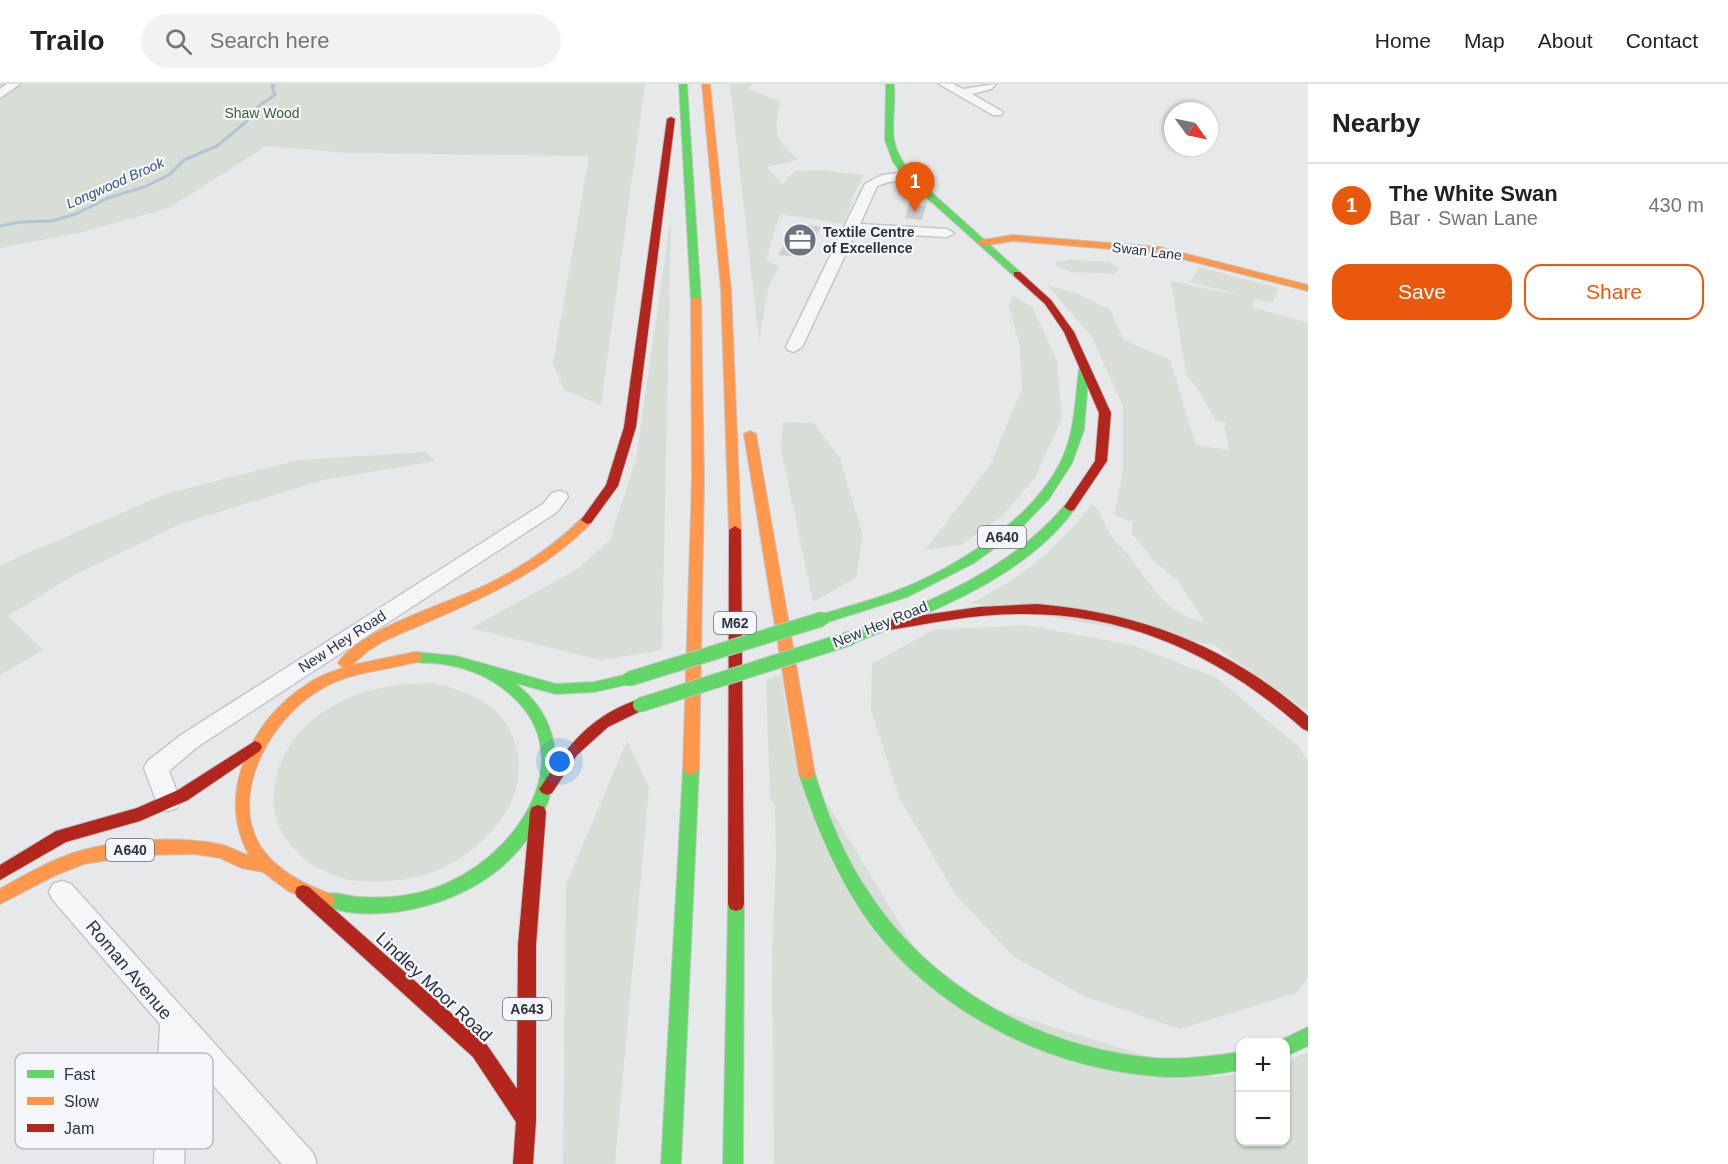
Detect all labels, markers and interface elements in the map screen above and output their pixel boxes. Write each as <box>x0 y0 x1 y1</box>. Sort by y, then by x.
search box <box>141 14 561 68</box>
text: Trailo <box>30 25 105 56</box>
icon: search <box>162 25 195 58</box>
text: Search here <box>210 28 330 53</box>
text: Home <box>1375 29 1431 52</box>
text: Map <box>1464 29 1505 52</box>
text: About <box>1538 29 1593 52</box>
text: Contact <box>1626 29 1698 52</box>
north arrow <box>1164 102 1218 156</box>
park label: Shaw Wood <box>224 105 300 121</box>
text: Nearby <box>1332 108 1420 138</box>
water label: Longwood Brook <box>64 154 167 212</box>
pin: 1 <box>896 162 934 212</box>
text: The White Swan <box>1389 181 1558 206</box>
text: 1 <box>1346 194 1357 216</box>
text: 430 m <box>1648 194 1704 216</box>
text: Bar · Swan Lane <box>1389 207 1538 229</box>
office icon: Textile Centre of Excellence <box>782 222 818 258</box>
place label: Textile Centre of Excellence <box>823 224 915 256</box>
street label: Swan Lane <box>1111 239 1183 263</box>
button: Save <box>1332 264 1512 320</box>
button: Share <box>1524 264 1704 320</box>
road number: A640 <box>978 526 1026 548</box>
street label: New Hey Road <box>830 597 930 651</box>
street label: New Hey Road <box>295 606 389 676</box>
road number: M62 <box>714 612 756 634</box>
your location <box>545 747 574 776</box>
road number: A640 <box>106 839 154 861</box>
street label: Roman Avenue <box>82 917 176 1023</box>
street label: Lindley Moor Road <box>372 928 496 1046</box>
road number: A643 <box>503 998 551 1020</box>
map controls <box>1236 1038 1290 1146</box>
button: + <box>1236 1038 1290 1092</box>
legend <box>15 1053 213 1149</box>
text: Fast <box>64 1066 96 1083</box>
button: − <box>1236 1092 1290 1146</box>
text: Slow <box>64 1093 99 1110</box>
text: Jam <box>64 1120 94 1137</box>

